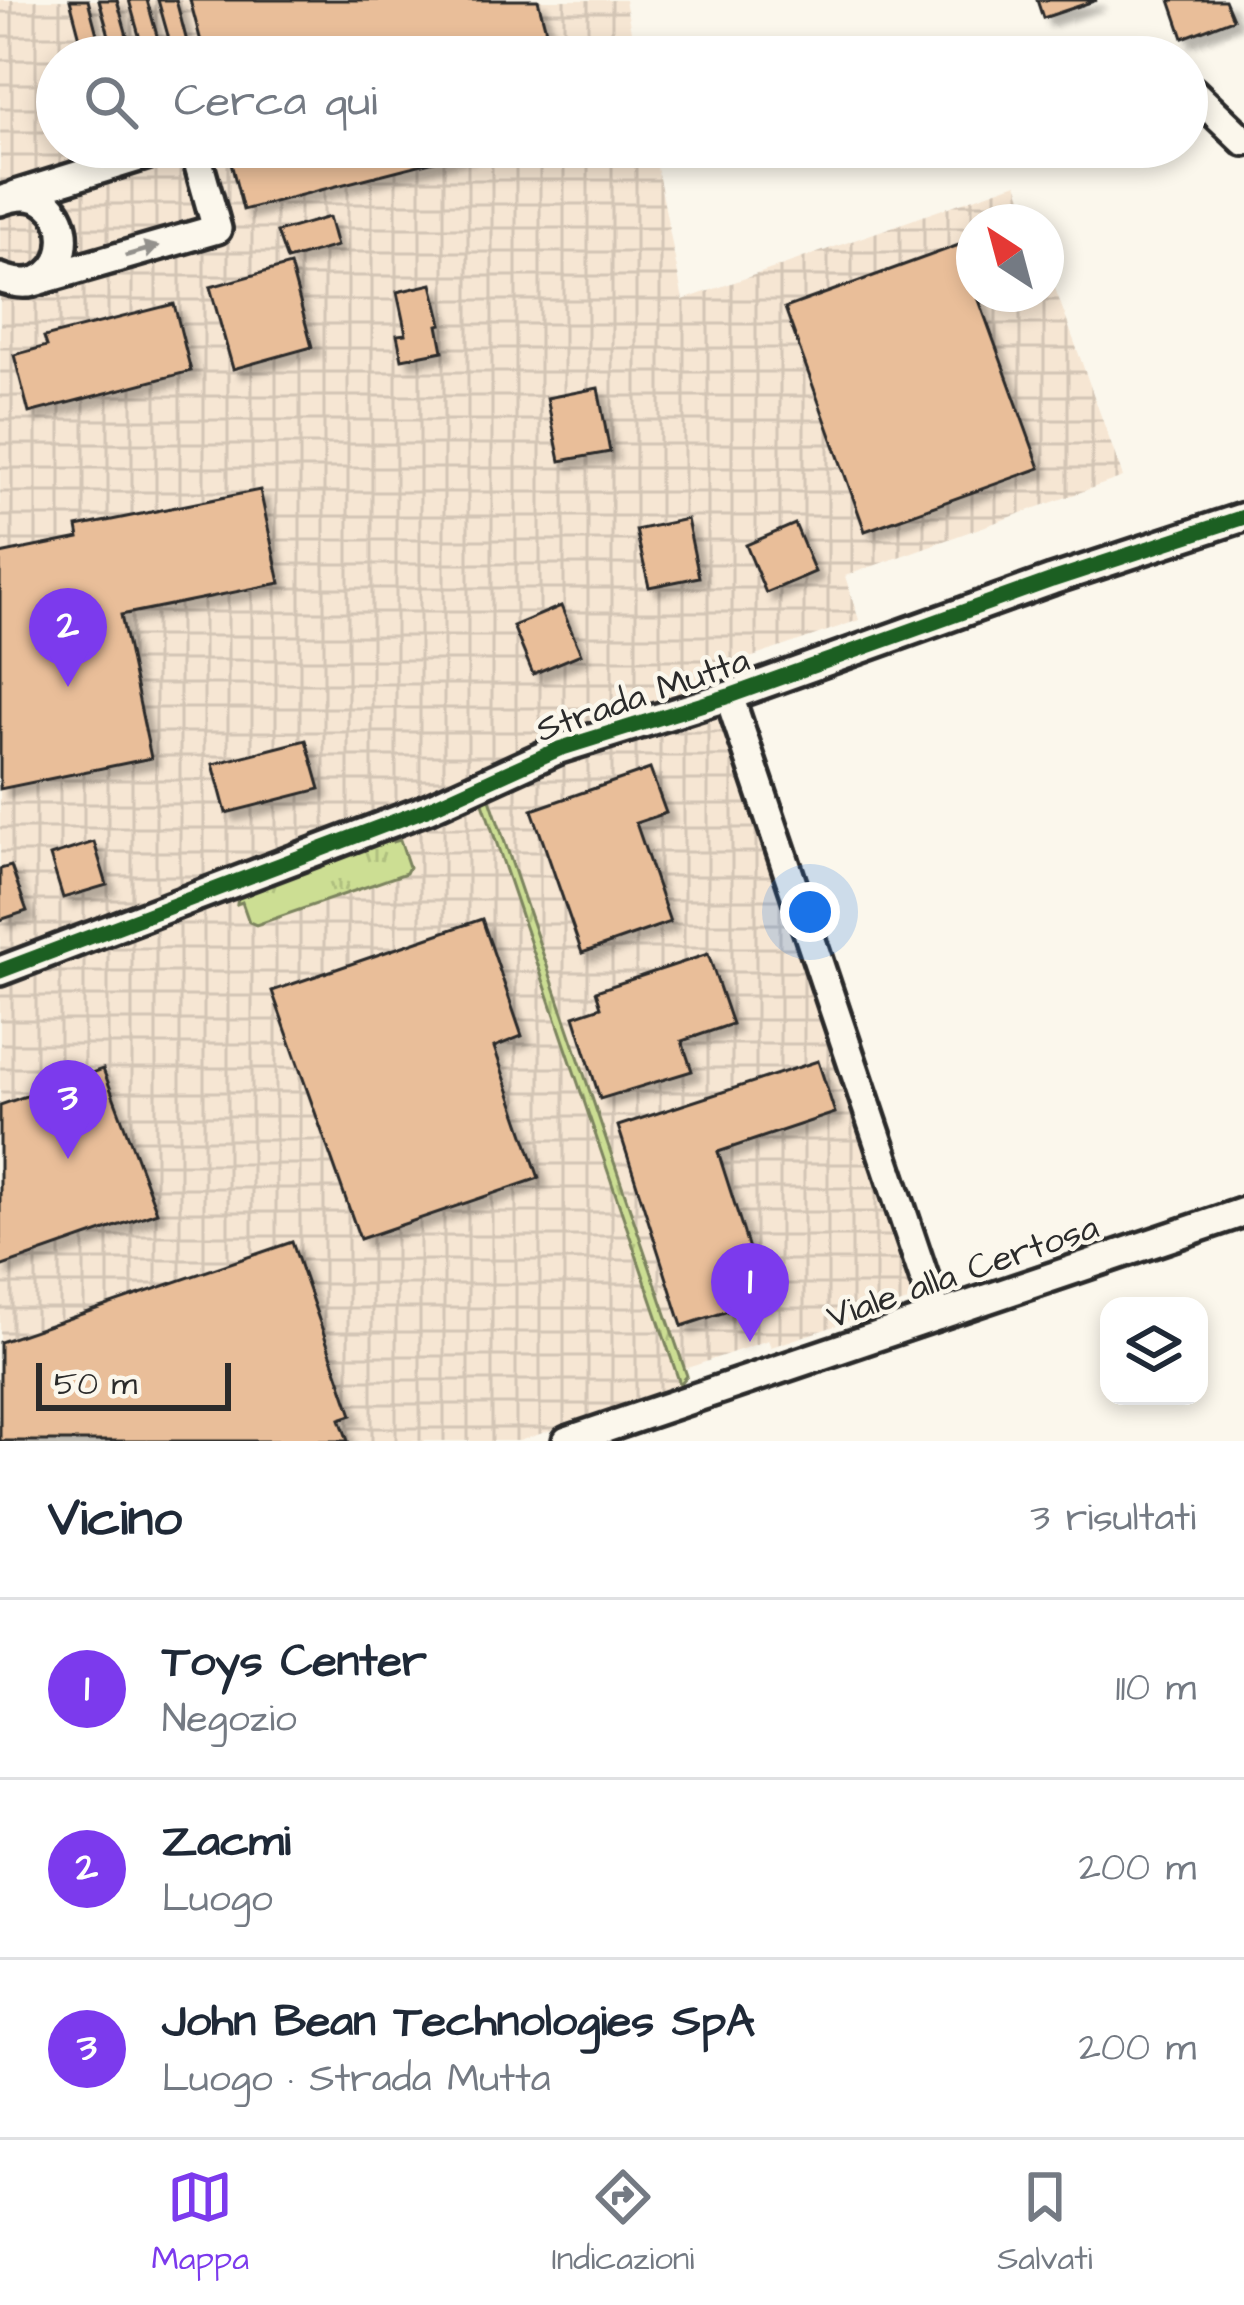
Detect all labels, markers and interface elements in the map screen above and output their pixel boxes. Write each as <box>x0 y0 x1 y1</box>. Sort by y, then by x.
search box <box>36 36 1208 168</box>
icon: search <box>78 69 144 135</box>
text: Cerca qui <box>174 71 377 133</box>
north arrow <box>956 204 1064 312</box>
one-way arrow <box>124 241 160 259</box>
pin: 2 <box>29 588 107 687</box>
street label: Strada Mutta <box>529 635 756 756</box>
your location <box>780 882 840 942</box>
pin: 3 <box>29 1060 107 1159</box>
street label: Viale alla Certosa <box>820 1202 1106 1343</box>
pin: 1 <box>711 1243 789 1342</box>
map controls <box>1100 1297 1208 1405</box>
button: layers <box>1100 1297 1208 1405</box>
scale bar <box>36 1357 231 1410</box>
text: 50 m <box>54 1361 137 1407</box>
text: Vicino <box>48 1484 182 1555</box>
text: 3 risultati <box>1030 1492 1196 1546</box>
text: Toys Center <box>162 1631 427 1693</box>
text: 1 <box>85 1662 90 1716</box>
text: 110 m <box>1115 1662 1196 1716</box>
text: Negozio <box>162 1693 297 1747</box>
text: Zacmi <box>162 1811 291 1873</box>
text: 2 <box>76 1842 98 1896</box>
text: 200 m <box>1079 1842 1196 1896</box>
text: Luogo <box>162 1873 273 1927</box>
text: John Bean Technologies SpA <box>162 1991 755 2053</box>
text: 3 <box>77 2022 97 2076</box>
text: 200 m <box>1079 2022 1196 2076</box>
text: Luogo · Strada Mutta <box>162 2053 551 2107</box>
tab: Mappa <box>151 2164 249 2282</box>
tab: Indicazioni <box>552 2164 694 2282</box>
tab: Salvati <box>997 2164 1093 2282</box>

